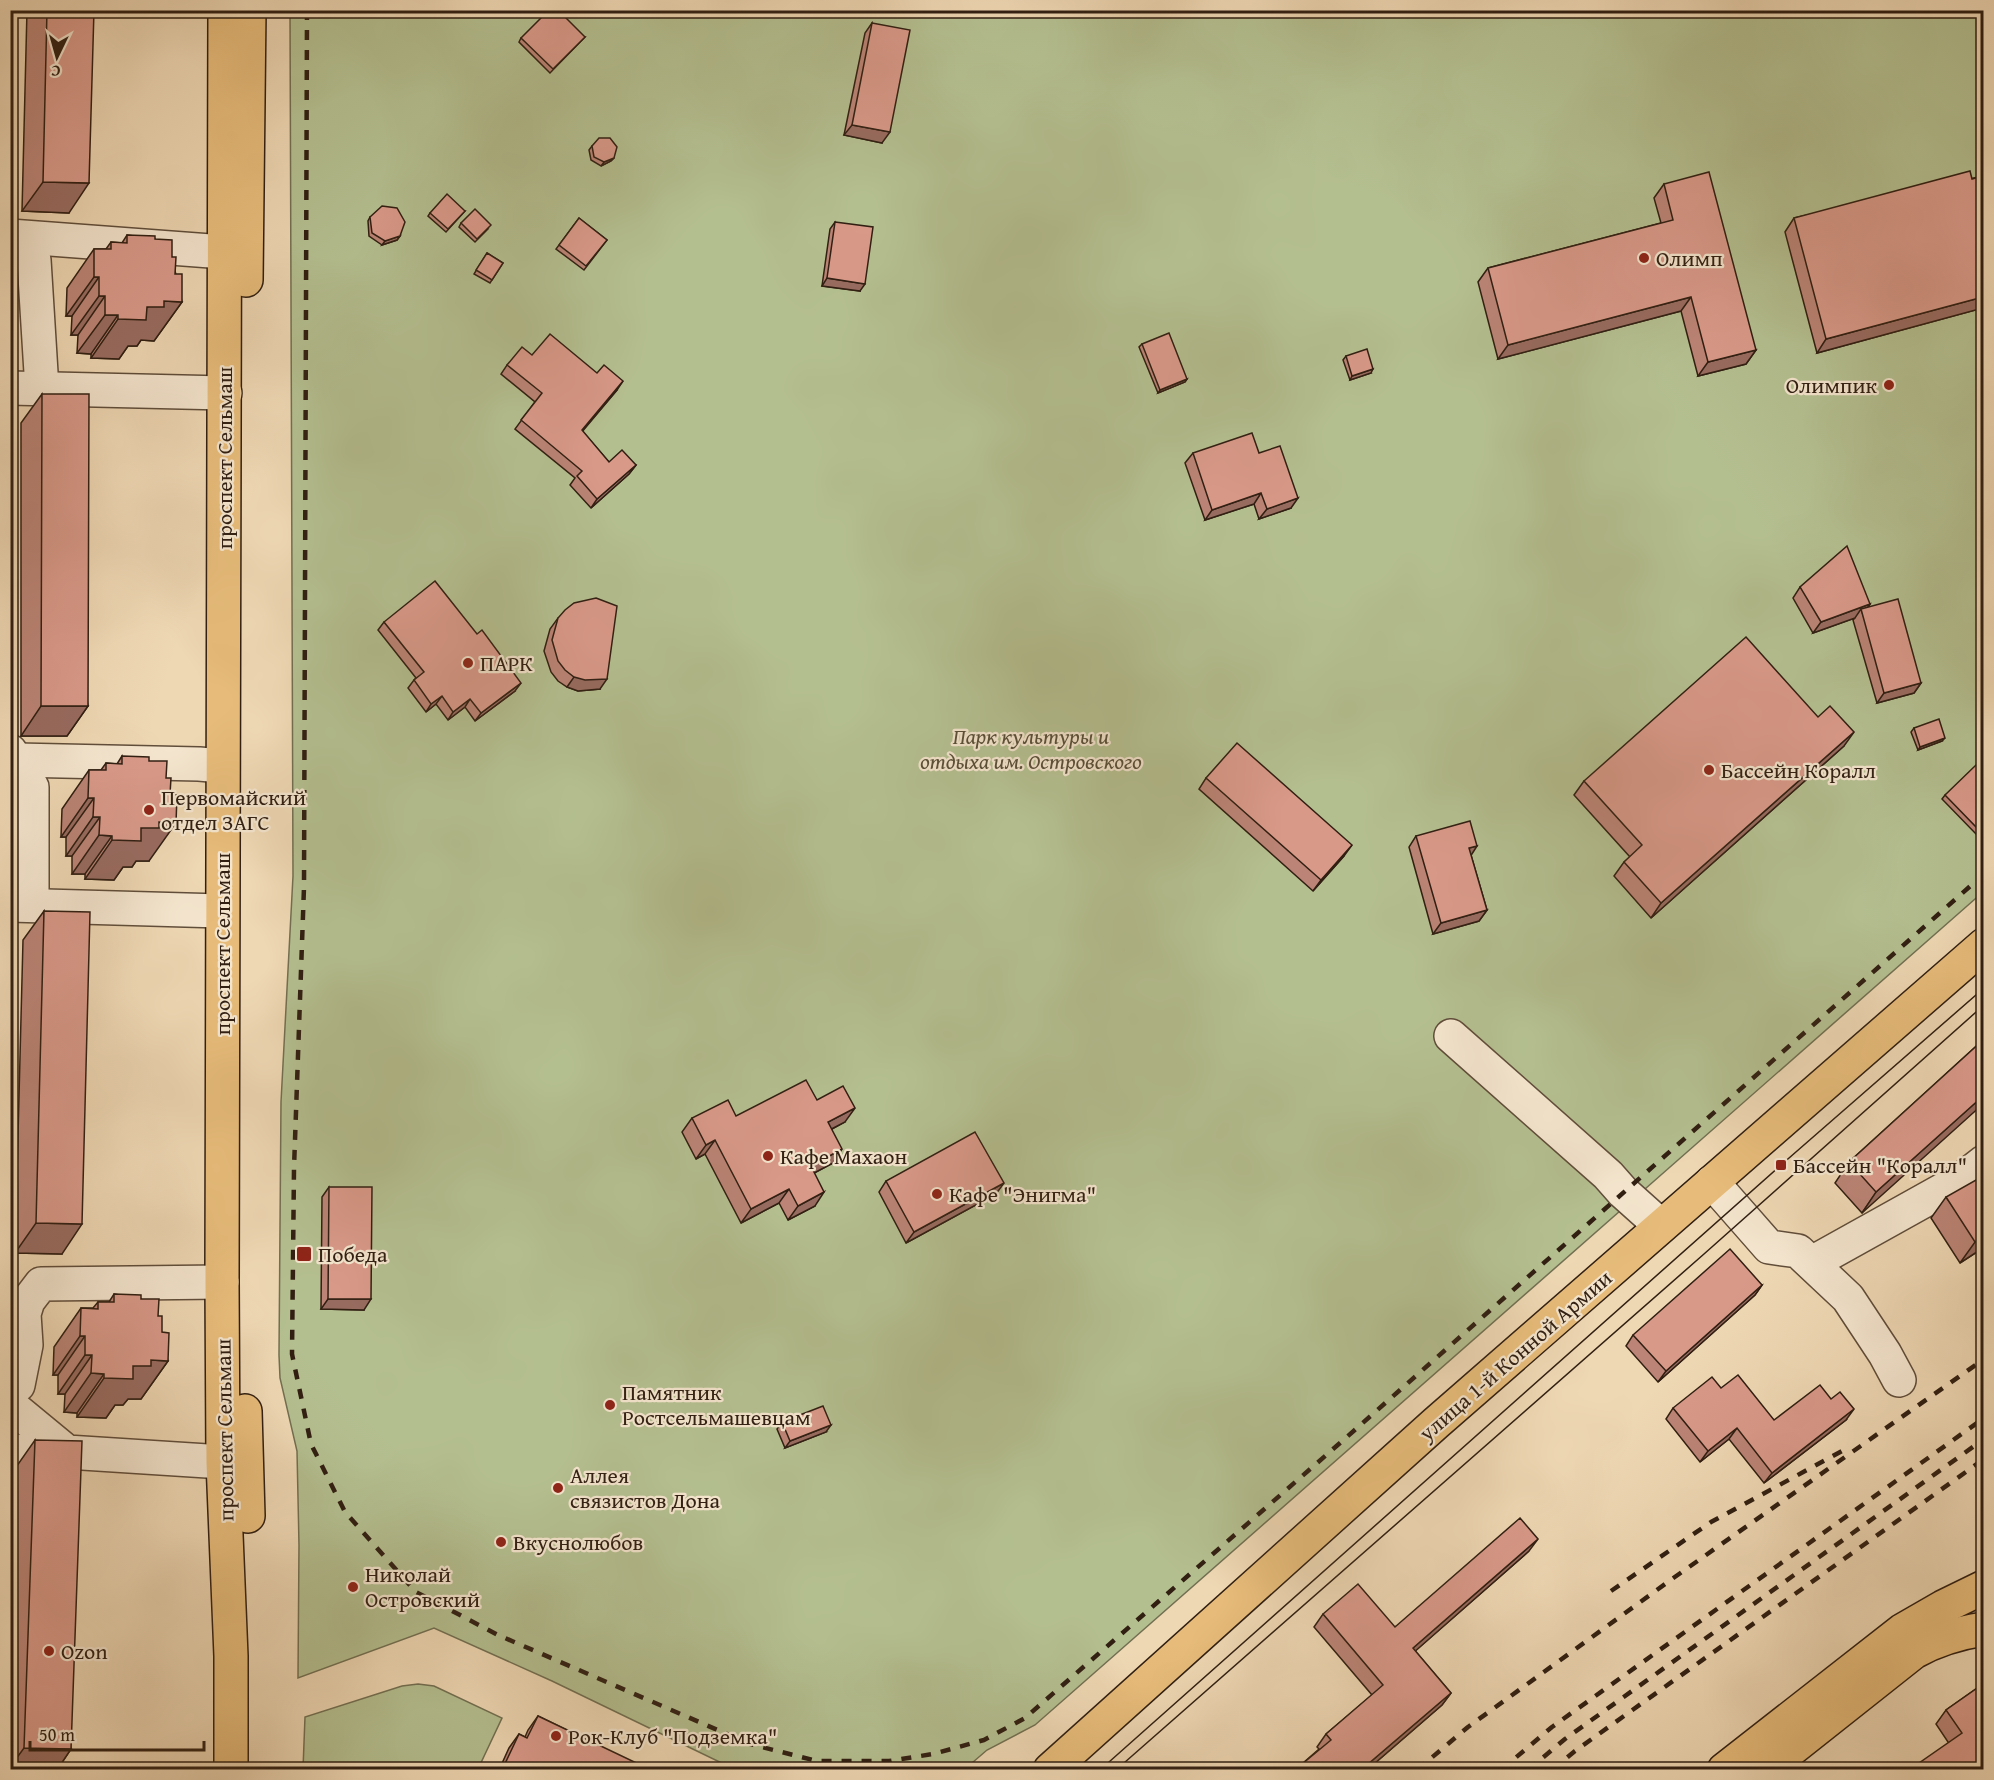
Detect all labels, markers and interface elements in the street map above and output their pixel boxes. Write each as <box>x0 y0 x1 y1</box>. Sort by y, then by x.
north arrow <box>27 27 87 87</box>
text: С <box>50 60 61 84</box>
place label: Олимп <box>1656 242 1723 274</box>
marker: Олимп <box>1637 251 1651 265</box>
street label: проспект Сельмаш <box>208 366 240 549</box>
place label: Олимпик <box>1786 369 1877 401</box>
marker: Олимпик <box>1882 378 1896 392</box>
place label: ПАРК <box>480 647 533 679</box>
marker: ПАРК <box>461 656 475 670</box>
park label: Парк культуры и отдыха им. Островского <box>920 720 1142 777</box>
place label: Бассейн Коралл <box>1721 754 1876 786</box>
marker: Бассейн Коралл <box>1702 763 1716 777</box>
place label: Первомайский отдел ЗАГС <box>161 781 306 838</box>
marker: Первомайский отдел ЗАГС <box>142 803 156 817</box>
street label: проспект Сельмаш <box>206 852 238 1035</box>
place label: Кафе Махаон <box>780 1140 908 1172</box>
marker: Кафе Махаон <box>761 1149 775 1163</box>
place label: Бассейн "Коралл" <box>1793 1149 1967 1181</box>
marker: Бассейн "Коралл" <box>1774 1158 1788 1172</box>
place label: Кафе "Энигма" <box>949 1178 1096 1210</box>
marker: Кафе "Энигма" <box>930 1187 944 1201</box>
place label: Победа <box>318 1238 388 1270</box>
marker: Победа <box>295 1245 313 1263</box>
street label: улица 1-й Конной Армии <box>1411 1262 1619 1449</box>
street label: проспект Сельмаш <box>206 1338 242 1522</box>
place label: Памятник Ростсельмашевцам <box>622 1376 811 1433</box>
marker: Памятник Ростсельмашевцам <box>603 1398 617 1412</box>
place label: Аллея связистов Дона <box>570 1459 720 1516</box>
marker: Аллея связистов Дона <box>551 1481 565 1495</box>
place label: Вкуснолюбов <box>513 1526 643 1558</box>
marker: Вкуснолюбов <box>494 1535 508 1549</box>
place label: Николай Островский <box>365 1558 480 1615</box>
marker: Николай Островский <box>346 1580 360 1594</box>
place label: Ozon <box>61 1635 108 1667</box>
marker: Ozon <box>42 1644 56 1658</box>
scale bar <box>30 1714 204 1752</box>
place label: Рок-Клуб "Подземка" <box>568 1720 777 1752</box>
text: 50 m <box>39 1721 75 1748</box>
marker: Рок-Клуб "Подземка" <box>549 1729 563 1743</box>

